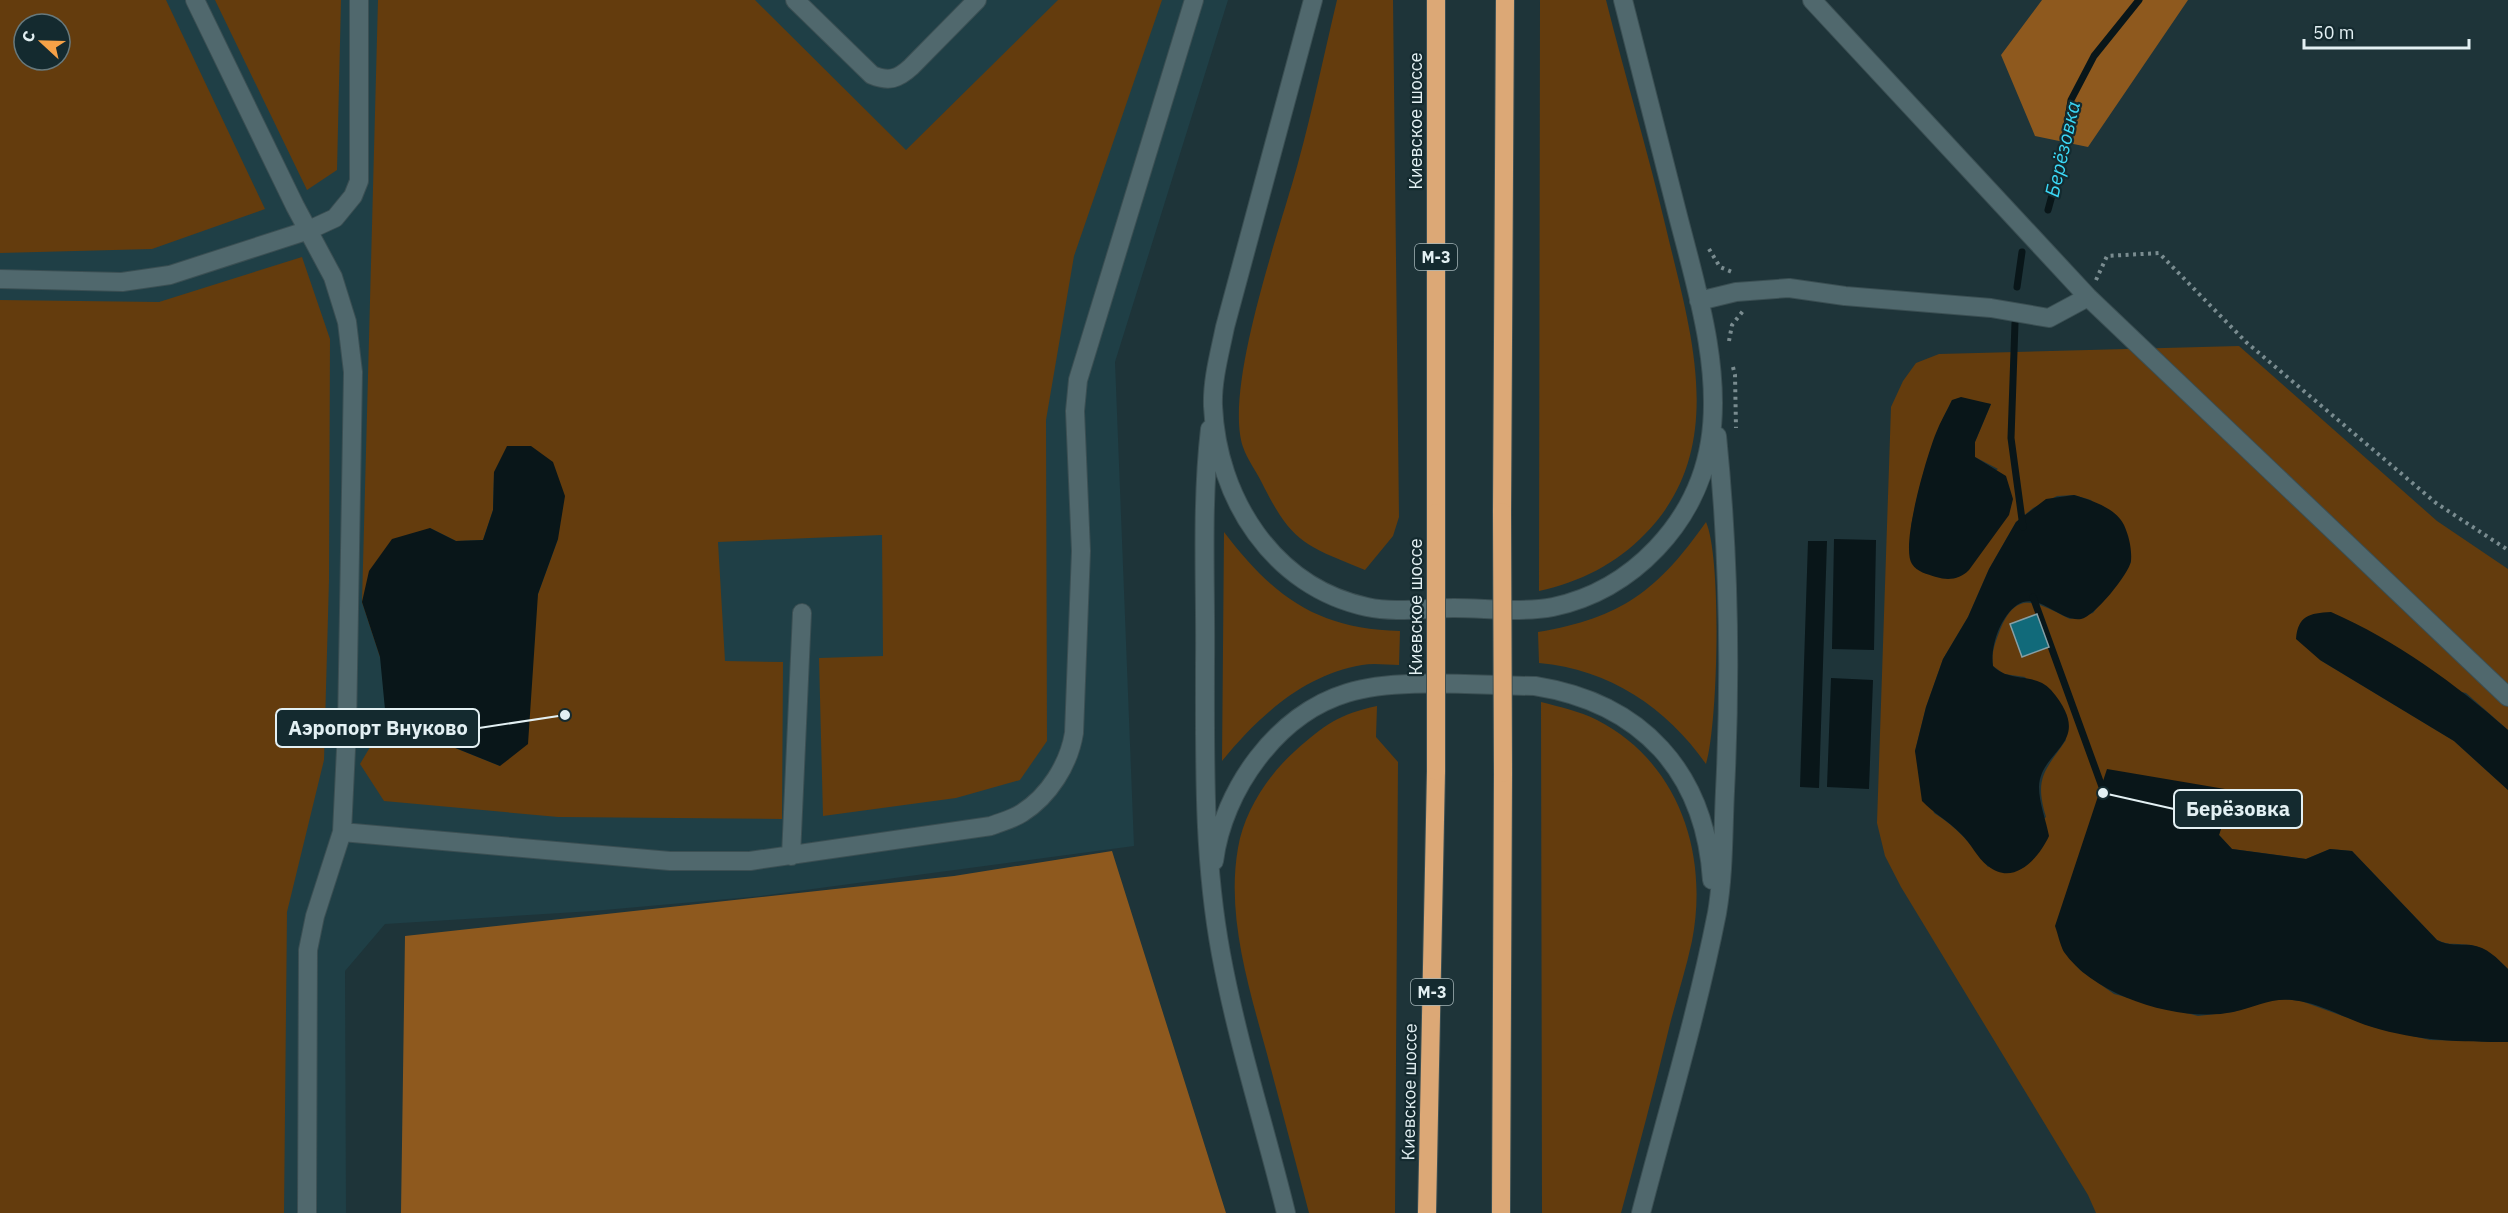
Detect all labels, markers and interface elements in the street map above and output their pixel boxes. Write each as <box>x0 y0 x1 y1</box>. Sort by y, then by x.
north arrow <box>12 12 72 72</box>
scale bar <box>2304 12 2469 50</box>
text: 50 m <box>2313 21 2355 44</box>
text: С <box>17 28 39 45</box>
street label: Киевское шоссе <box>1404 52 1427 190</box>
water label: Берёзовка <box>2038 99 2086 199</box>
road number: М-3 <box>1415 244 1457 270</box>
street label: Киевское шоссе <box>1404 538 1427 676</box>
callout: Аэропорт Внуково <box>276 709 479 747</box>
text: Аэропорт Внуково <box>288 714 468 741</box>
callout: Берёзовка <box>2174 790 2302 828</box>
text: Берёзовка <box>2186 795 2290 822</box>
road number: М-3 <box>1411 979 1453 1005</box>
street label: Киевское шоссе <box>1396 1023 1422 1161</box>

